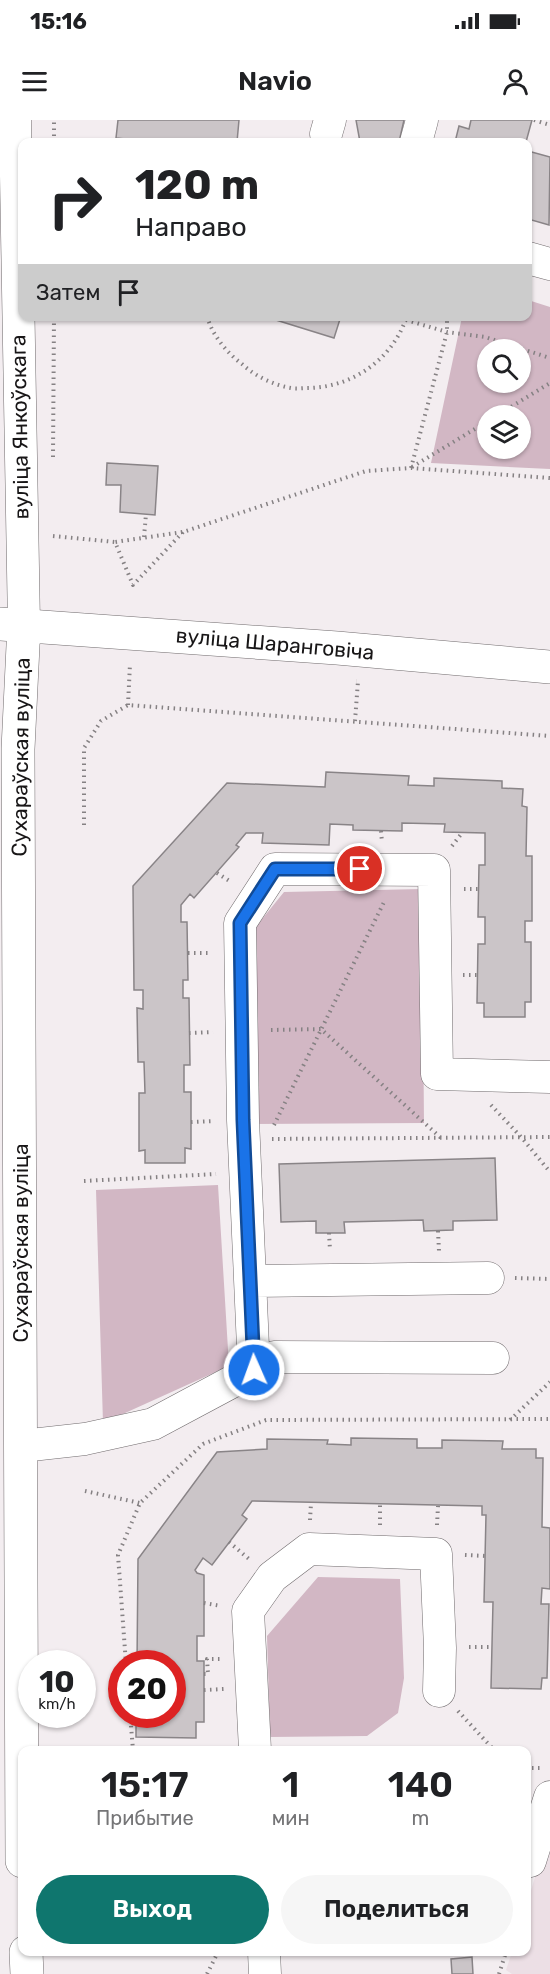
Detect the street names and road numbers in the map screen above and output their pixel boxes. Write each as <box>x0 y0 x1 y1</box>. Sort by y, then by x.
street label: вуліца Янкоўскага <box>5 334 34 520</box>
street label: вуліца Шаранговіча <box>175 622 375 665</box>
street label: Сухараўская вуліца <box>6 657 35 857</box>
street label: Сухараўская вуліца <box>8 1143 33 1343</box>

